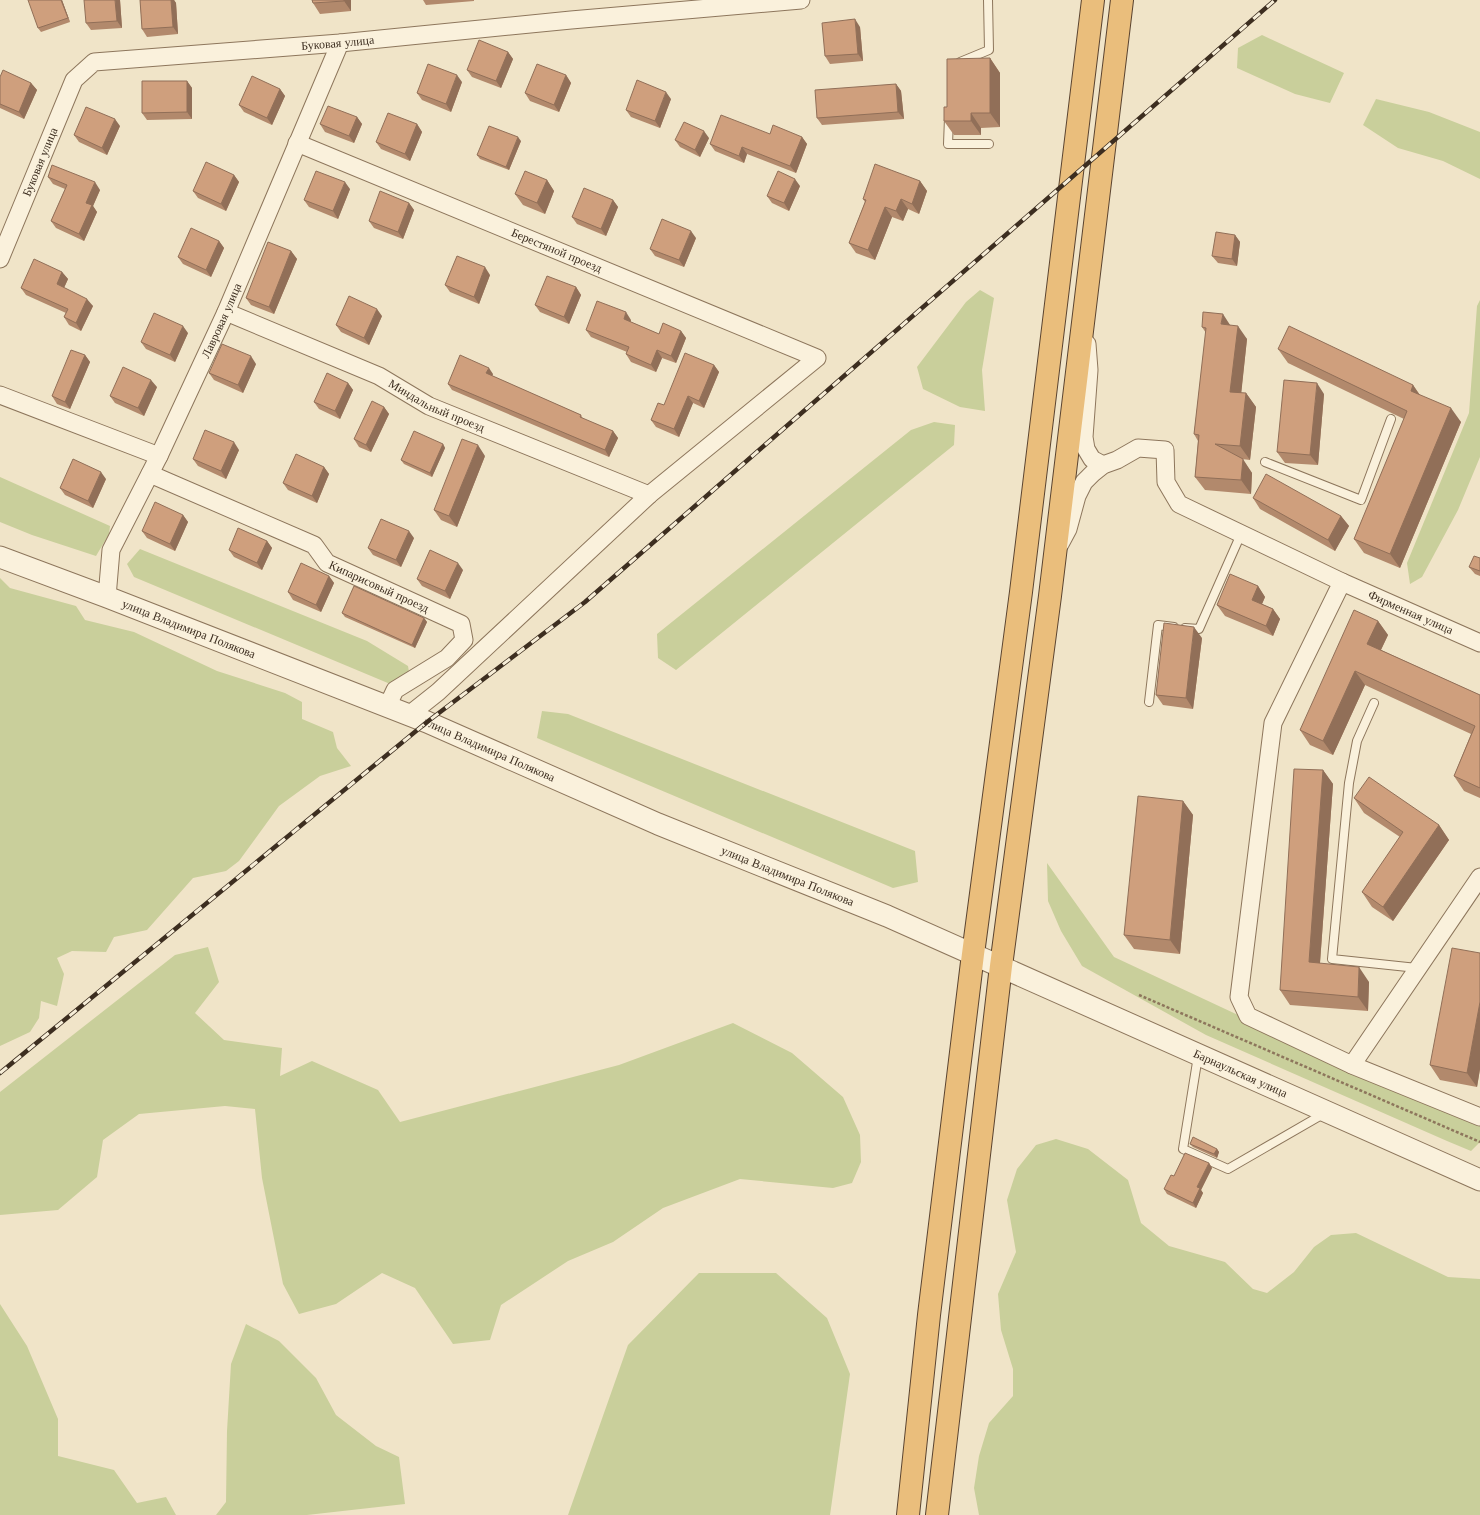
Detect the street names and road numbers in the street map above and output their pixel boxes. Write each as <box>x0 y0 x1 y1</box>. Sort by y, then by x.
street label: Буковая улица <box>301 32 376 53</box>
street label: Буковая улица <box>19 124 61 199</box>
street label: Берестяной проезд <box>509 224 604 275</box>
street label: Лавровая улица <box>198 280 245 360</box>
street label: Миндальный проезд <box>386 375 487 435</box>
street label: Кипарисовый проезд <box>327 557 432 615</box>
street label: Фирменная улица <box>1366 587 1456 637</box>
street label: улица Владимира Полякова <box>120 596 258 662</box>
street label: улица Владимира Полякова <box>422 714 558 785</box>
street label: улица Владимира Полякова <box>719 842 857 909</box>
street label: Барнаульская улица <box>1191 1045 1291 1101</box>

